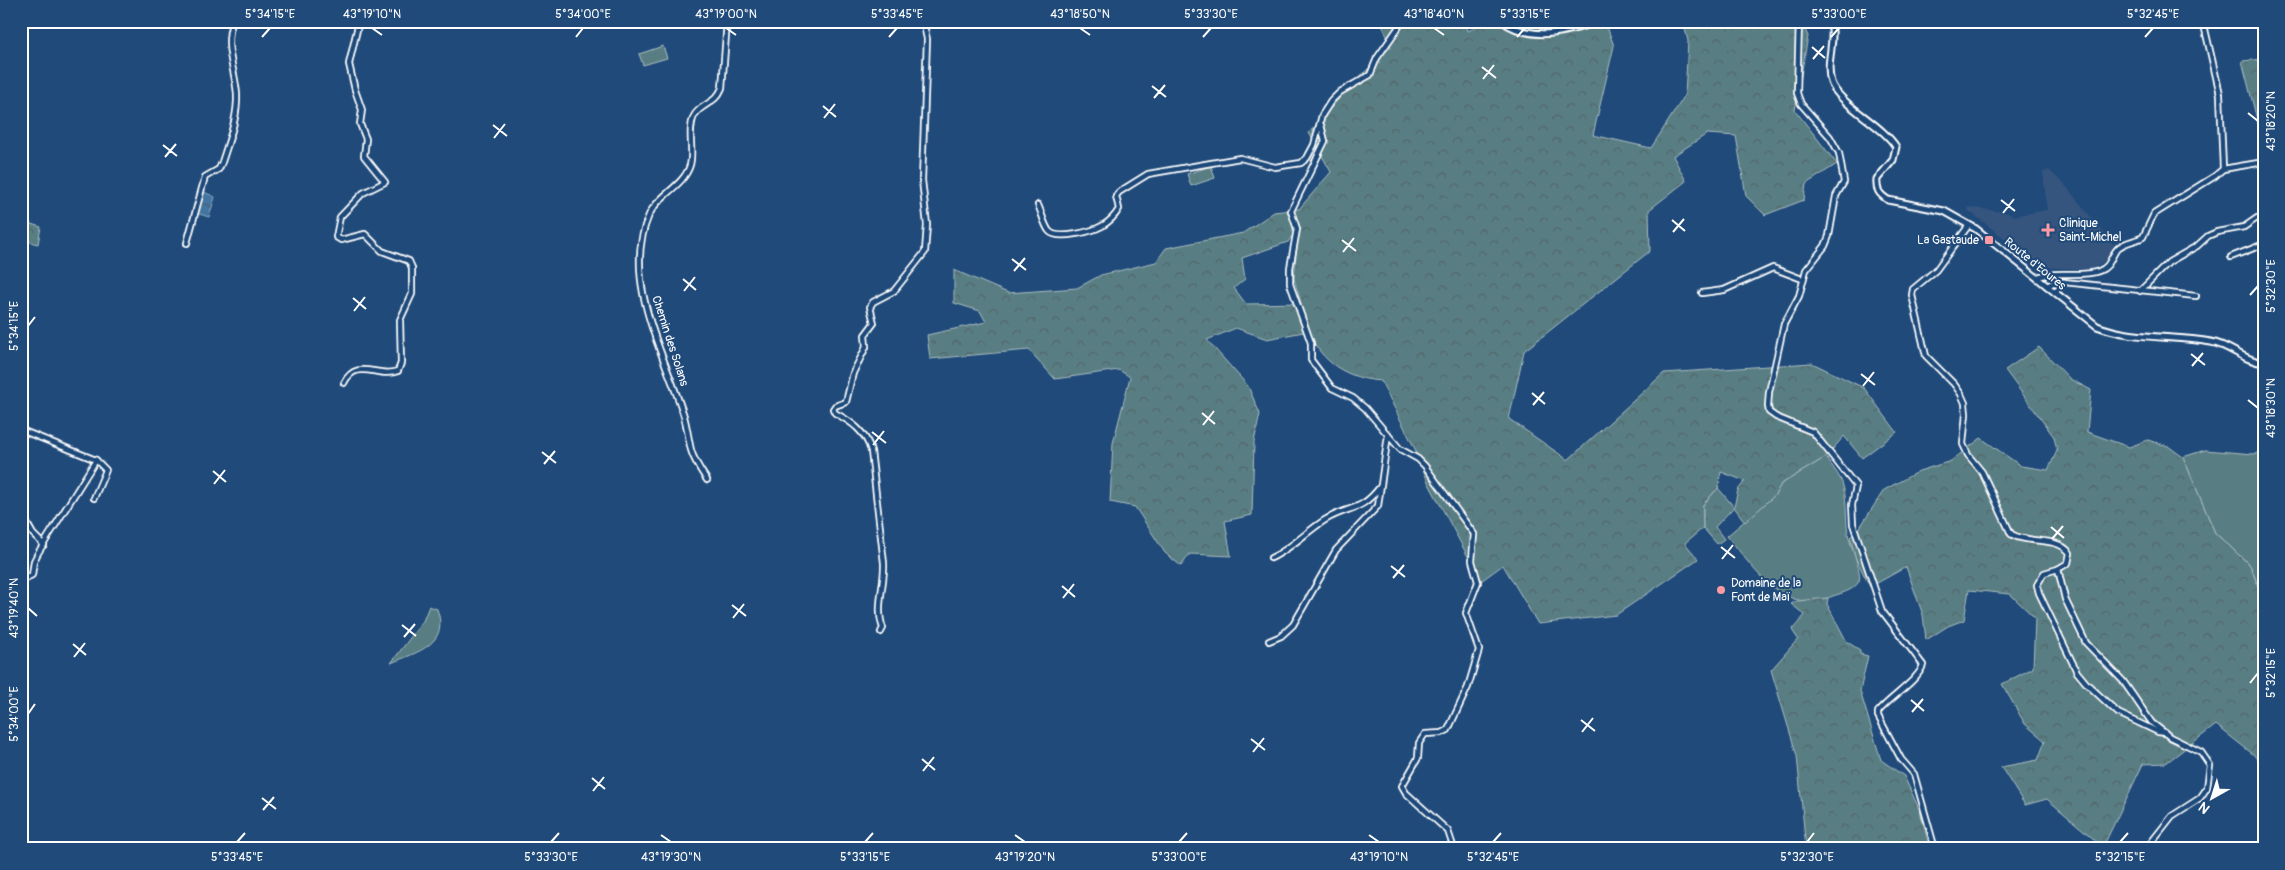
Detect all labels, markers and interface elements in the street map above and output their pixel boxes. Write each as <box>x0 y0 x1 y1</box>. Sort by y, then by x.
text: 5°34'15"E <box>245 7 295 22</box>
text: 43°19'10"N <box>343 7 401 22</box>
text: 5°34'00"E <box>555 7 611 22</box>
text: 43°19'00"N <box>695 7 757 22</box>
text: 5°33'45"E <box>871 7 923 22</box>
text: 43°18'50"N <box>1050 7 1110 22</box>
text: 5°33'30"E <box>1184 7 1238 22</box>
text: 43°18'40"N <box>1404 7 1464 22</box>
text: 5°33'15"E <box>1500 7 1550 22</box>
text: 5°33'00"E <box>1811 7 1867 22</box>
text: 5°32'45"E <box>2127 7 2179 22</box>
text: 43°18'20"N <box>2264 91 2279 151</box>
place label: Clinique Saint-Michel <box>2059 216 2122 245</box>
marker: Clinique Saint-Michel <box>2041 223 2055 237</box>
place label: La Gastaude <box>1917 233 1979 248</box>
marker: La Gastaude <box>1983 234 1995 246</box>
street label: Route d'Eoures <box>2001 235 2069 294</box>
text: 5°32'30"E <box>2264 259 2279 313</box>
street label: Chemin des Solans <box>648 294 692 389</box>
text: 5°34'15"E <box>7 301 22 351</box>
text: 43°18'30"N <box>2264 378 2279 438</box>
place label: Domaine de la Font de Maï <box>1731 576 1802 605</box>
text: 43°19'40"N <box>7 578 22 638</box>
marker: Domaine de la Font de Maï <box>1715 584 1727 596</box>
text: 5°32'15"E <box>2264 648 2279 698</box>
text: 5°34'00"E <box>7 686 22 742</box>
north arrow <box>2188 772 2238 822</box>
text: N <box>2195 798 2213 817</box>
text: 5°33'45"E <box>211 850 263 865</box>
text: 5°33'30"E <box>524 850 578 865</box>
text: 43°19'30"N <box>641 850 701 865</box>
text: 5°33'15"E <box>840 850 890 865</box>
text: 43°19'20"N <box>995 850 1055 865</box>
text: 5°33'00"E <box>1151 850 1207 865</box>
text: 43°19'10"N <box>1350 850 1408 865</box>
text: 5°32'45"E <box>1467 850 1519 865</box>
text: 5°32'30"E <box>1780 850 1834 865</box>
text: 5°32'15"E <box>2095 850 2145 865</box>

